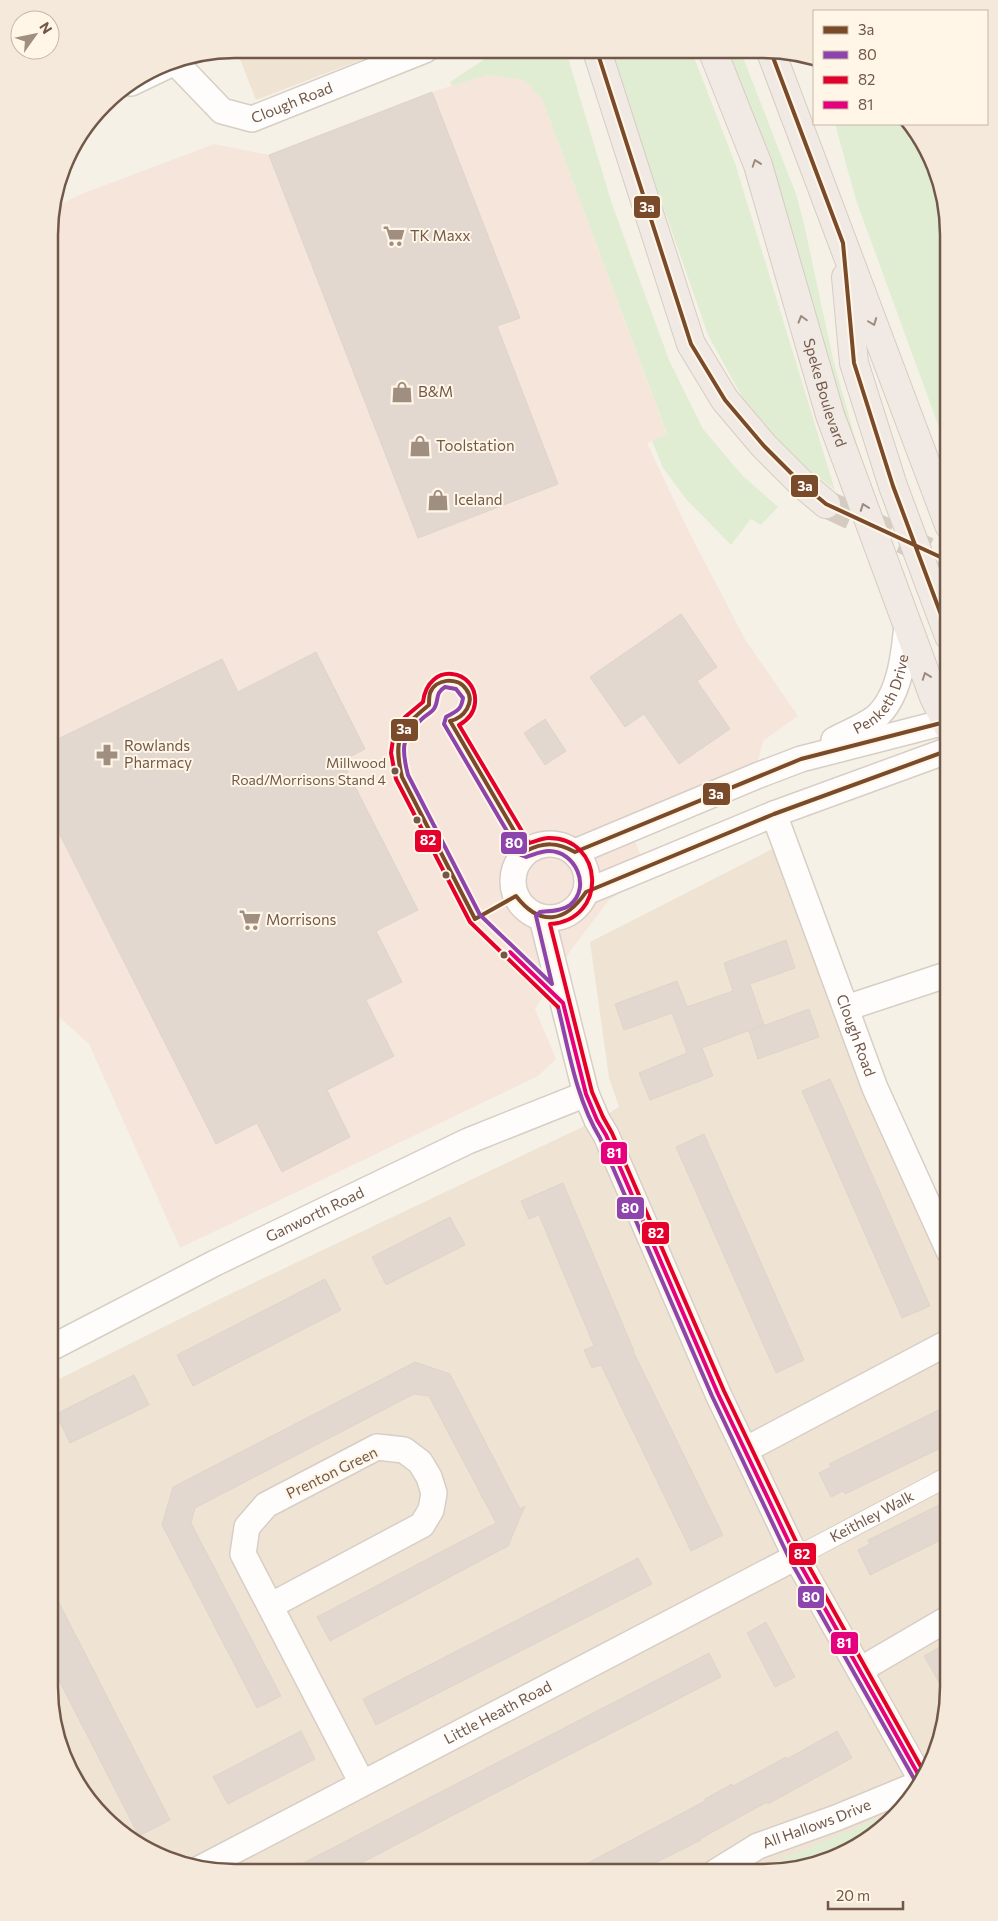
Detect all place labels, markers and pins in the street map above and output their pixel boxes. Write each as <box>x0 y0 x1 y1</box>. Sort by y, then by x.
supermarket icon: TK Maxx <box>381 223 407 249</box>
place label: TK Maxx <box>410 226 471 244</box>
shop icon: B&M <box>389 379 415 405</box>
place label: B&M <box>418 382 453 400</box>
shop icon: Toolstation <box>407 433 433 459</box>
place label: Toolstation <box>436 436 515 454</box>
shop icon: Iceland <box>425 487 451 513</box>
place label: Iceland <box>454 490 502 508</box>
place label: Rowlands Pharmacy <box>124 736 192 771</box>
pharmacy icon: Rowlands Pharmacy <box>94 742 120 768</box>
place label: Millwood Road/Morrisons Stand 4 <box>231 754 387 788</box>
marker: Millwood Road/Morrisons Stand 4 <box>390 766 400 776</box>
unlabelled marker <box>412 815 422 825</box>
unlabelled marker <box>441 870 451 880</box>
supermarket icon: Morrisons <box>237 907 263 933</box>
place label: Morrisons <box>266 910 337 928</box>
unlabelled marker <box>499 950 509 960</box>

